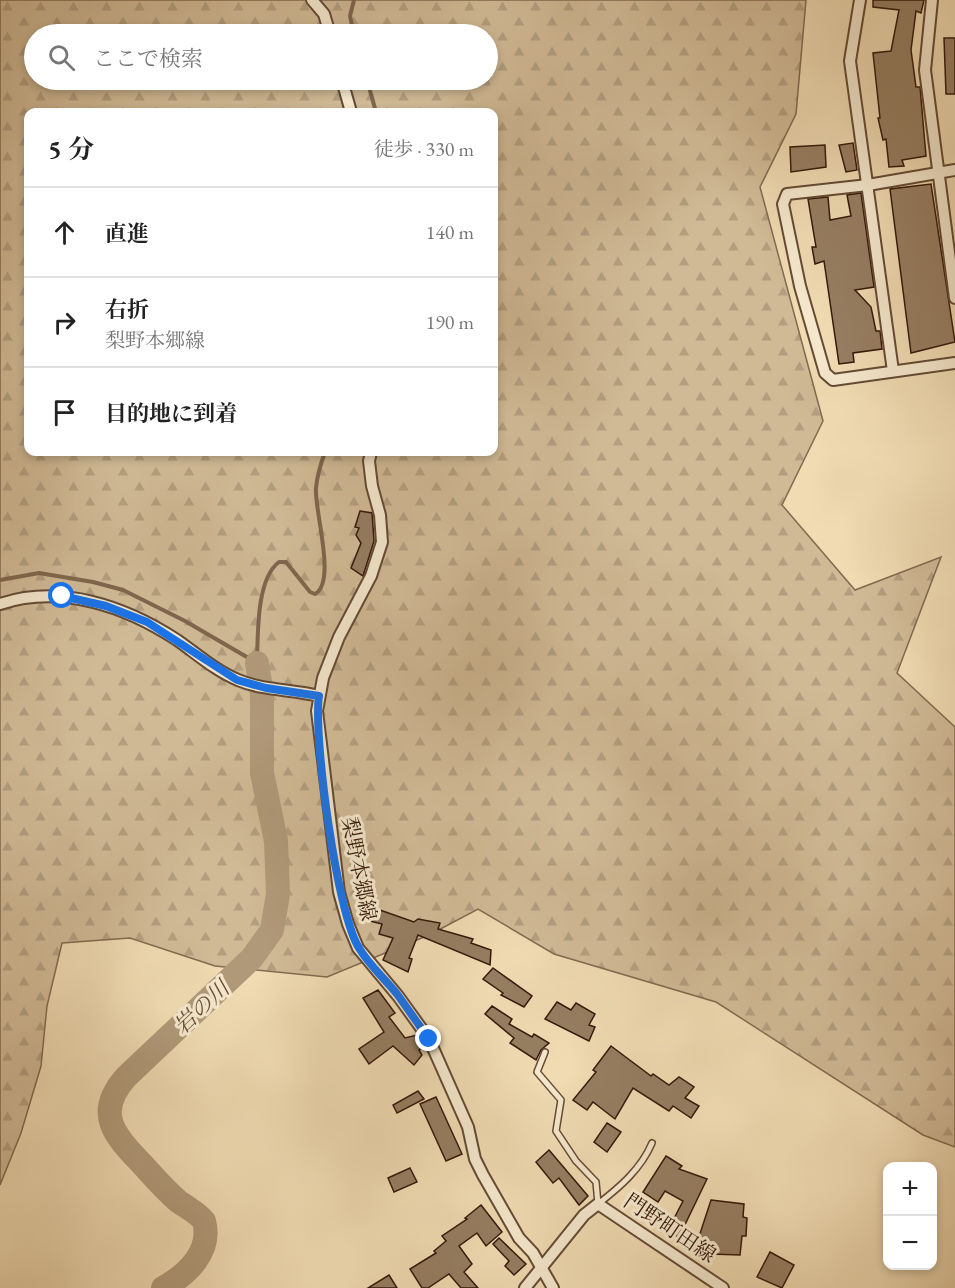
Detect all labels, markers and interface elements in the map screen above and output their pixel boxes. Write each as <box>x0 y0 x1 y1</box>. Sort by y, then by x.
search box <box>24 24 498 90</box>
icon: search <box>45 41 78 74</box>
text: ここで検索 <box>93 44 203 73</box>
text: 5 分 <box>48 132 94 166</box>
text: 徒歩 · 330 m <box>374 136 474 162</box>
icon: ahead <box>48 216 81 249</box>
text: 直進 <box>105 219 149 248</box>
text: 140 m <box>426 219 474 245</box>
text: 右折 <box>105 295 149 324</box>
icon: right <box>48 306 81 339</box>
text: 190 m <box>426 309 474 335</box>
text: 梨野本郷線 <box>105 327 205 353</box>
icon: arrive <box>48 396 81 429</box>
text: 目的地に到着 <box>105 399 237 428</box>
route start <box>48 582 74 608</box>
street label: 梨野本郷線 <box>336 815 383 923</box>
water label: 岩の川 <box>167 973 237 1040</box>
route end <box>415 1025 441 1051</box>
map controls <box>883 1162 937 1270</box>
button: + <box>883 1162 937 1216</box>
street label: 門野町田線 <box>619 1187 721 1268</box>
button: − <box>883 1216 937 1270</box>

